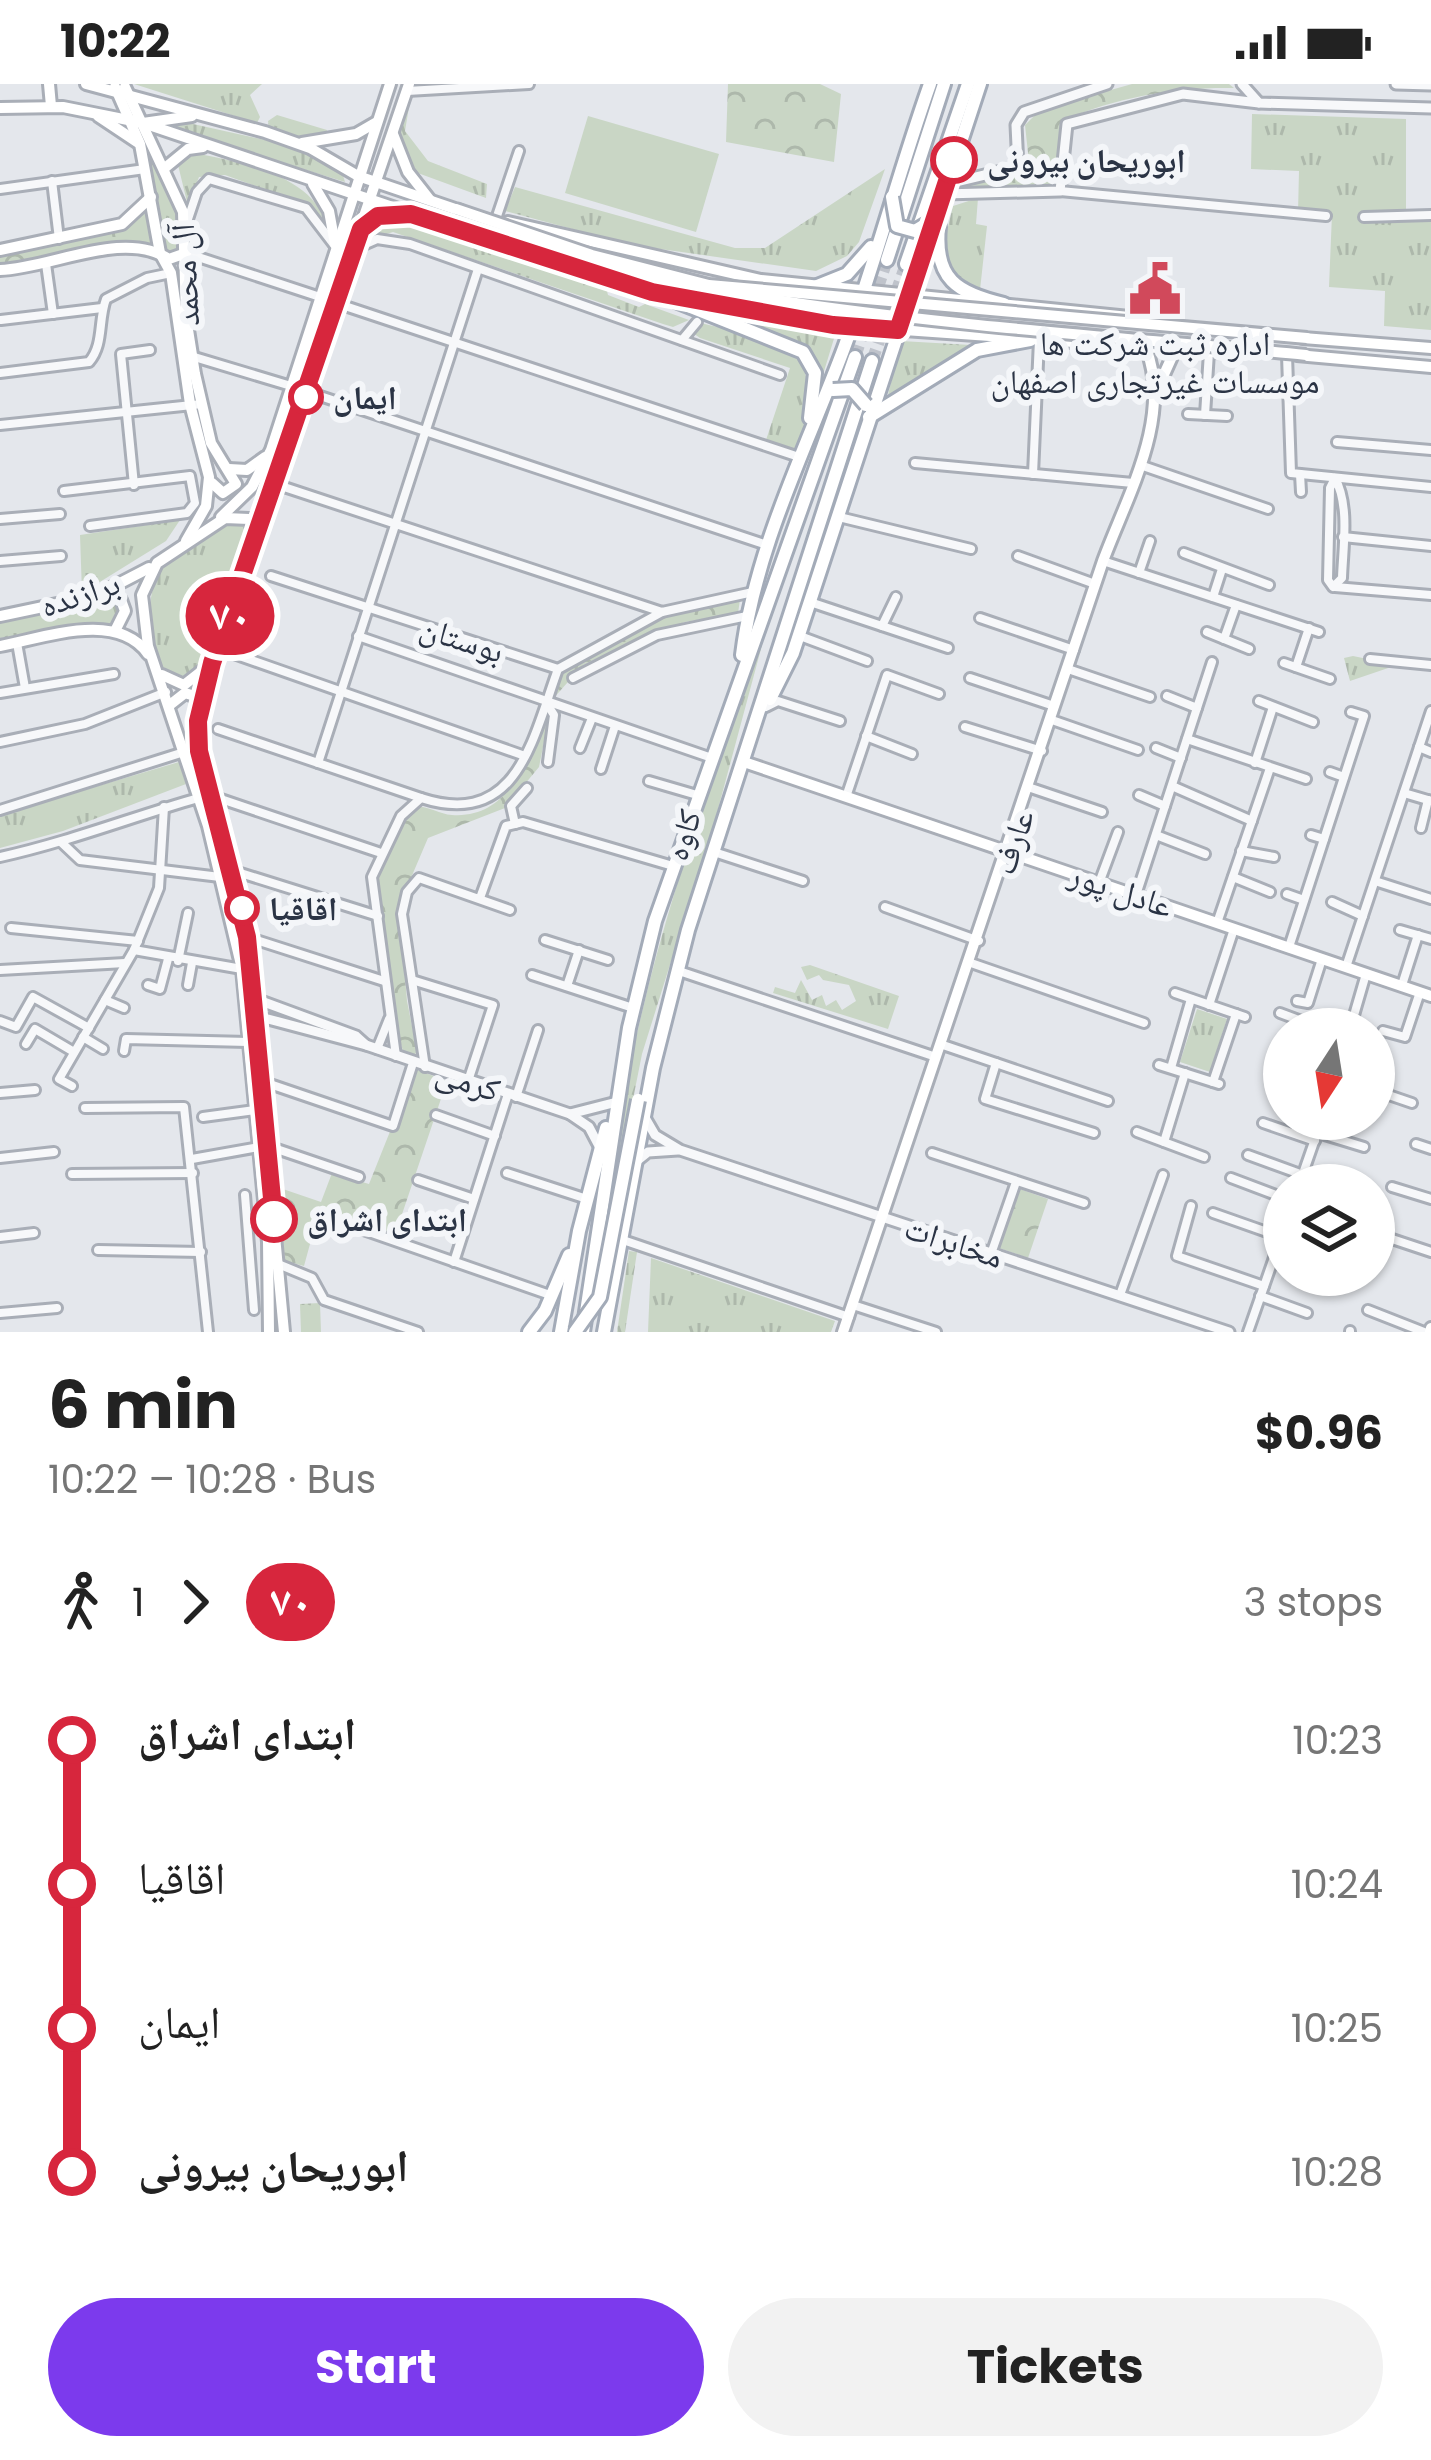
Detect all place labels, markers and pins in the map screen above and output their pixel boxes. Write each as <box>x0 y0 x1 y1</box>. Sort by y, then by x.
place label: ابوریحان بیرونی <box>987 137 1186 184</box>
marker: ابوریحان بیرونی <box>932 138 976 182</box>
public building icon: اداره ثبت شرکت ها موسسات غیرتجاری اصفهان <box>1126 260 1184 318</box>
place label: اداره ثبت شرکت ها موسسات غیرتجاری اصفهان <box>990 320 1320 405</box>
place label: ایمان <box>333 374 397 421</box>
marker: ایمان <box>290 381 322 413</box>
place label: اقاقیا <box>269 885 337 932</box>
marker: اقاقیا <box>226 892 258 924</box>
place label: ابتدای اشراق <box>307 1196 467 1243</box>
marker: ابتدای اشراق <box>252 1197 296 1241</box>

